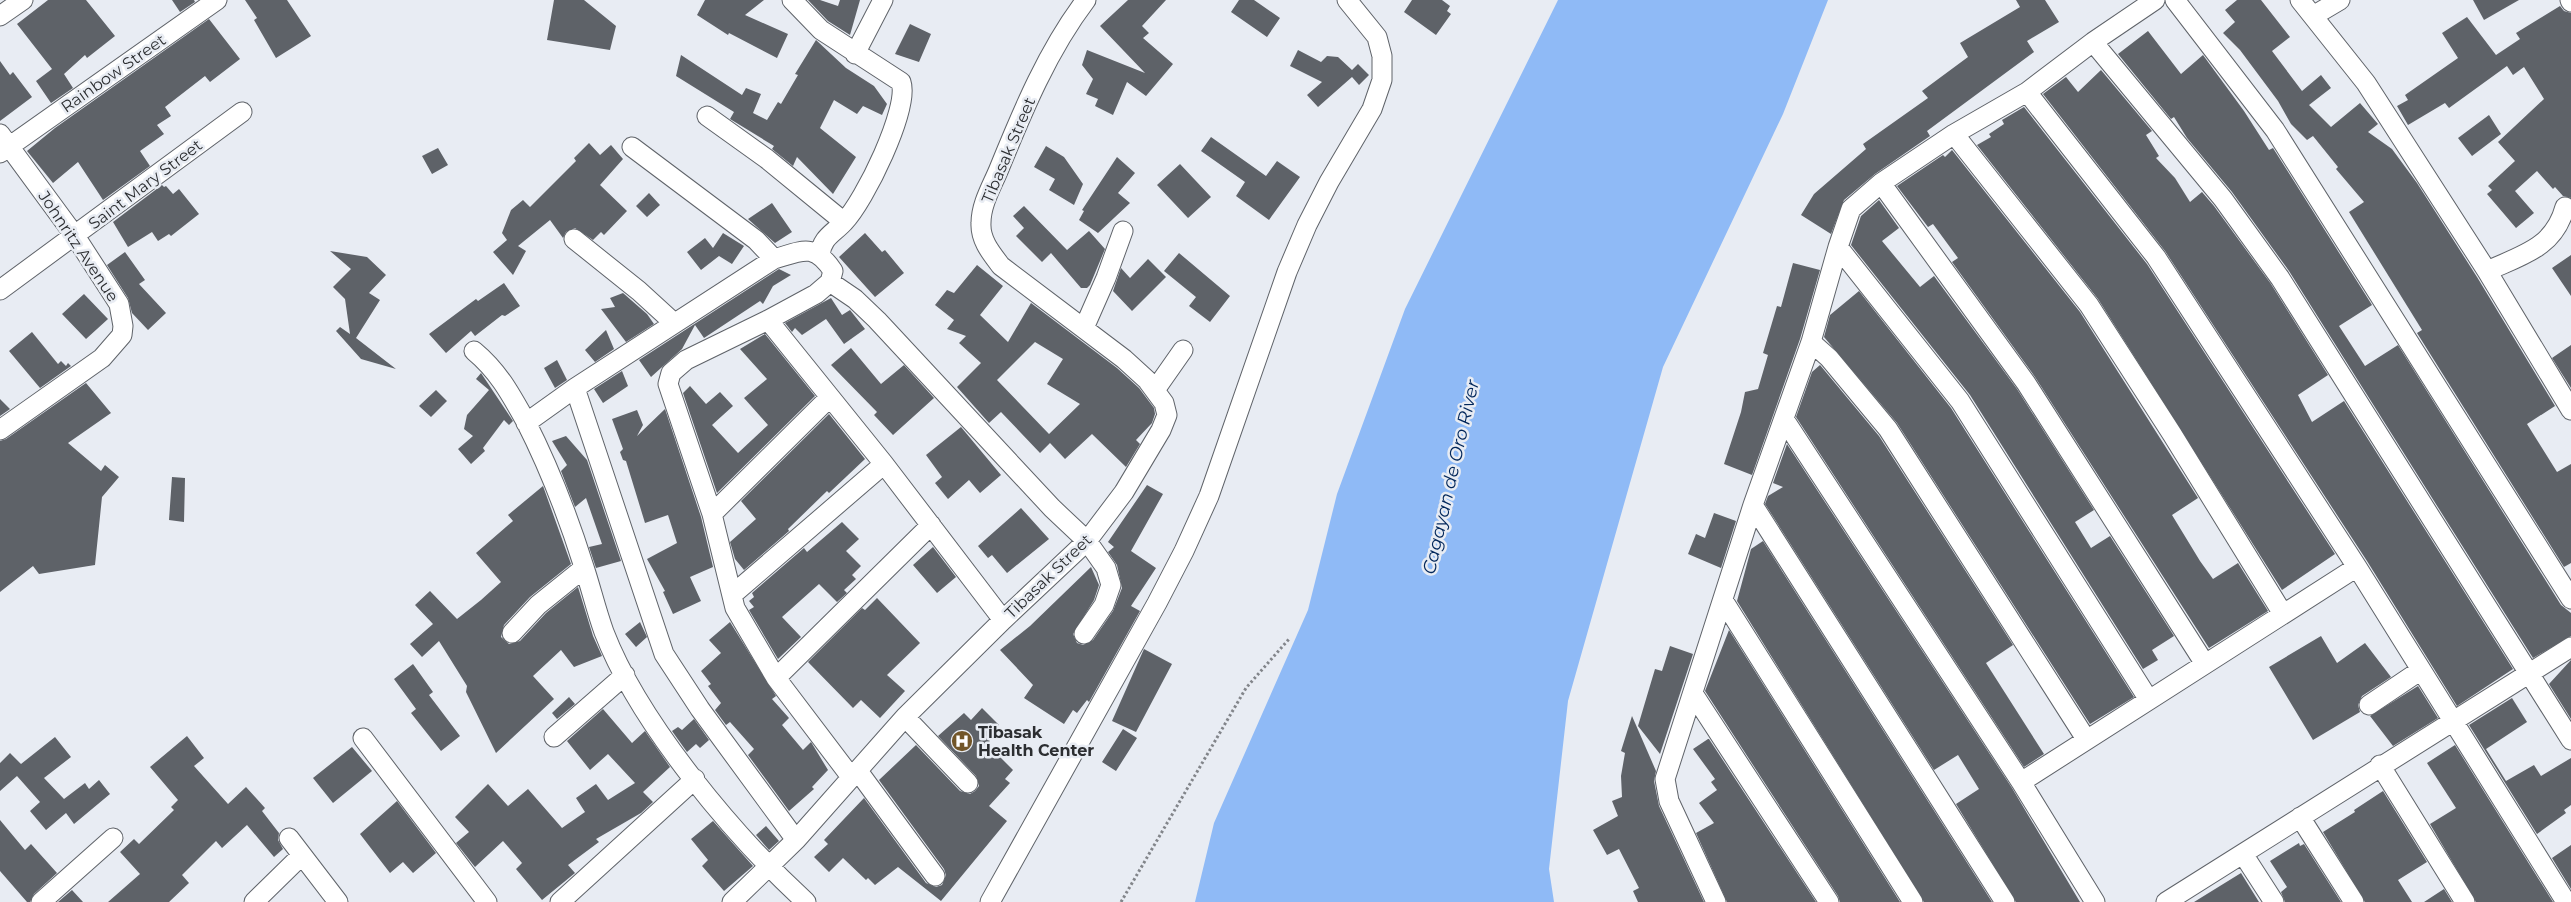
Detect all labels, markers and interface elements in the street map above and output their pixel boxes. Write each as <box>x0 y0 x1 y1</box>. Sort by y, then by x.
street label: Rainbow Street <box>57 30 170 117</box>
street label: Tibasak Street <box>978 94 1039 206</box>
street label: Saint Mary Street <box>85 135 206 233</box>
street label: Johnritz Avenue <box>34 187 123 305</box>
water label: Cagayan de Oro River <box>1418 377 1484 576</box>
street label: Tibasak Street <box>1001 530 1096 622</box>
place label: Tibasak Health Center <box>978 723 1094 760</box>
hospital icon: Tibasak Health Center <box>950 729 974 753</box>

